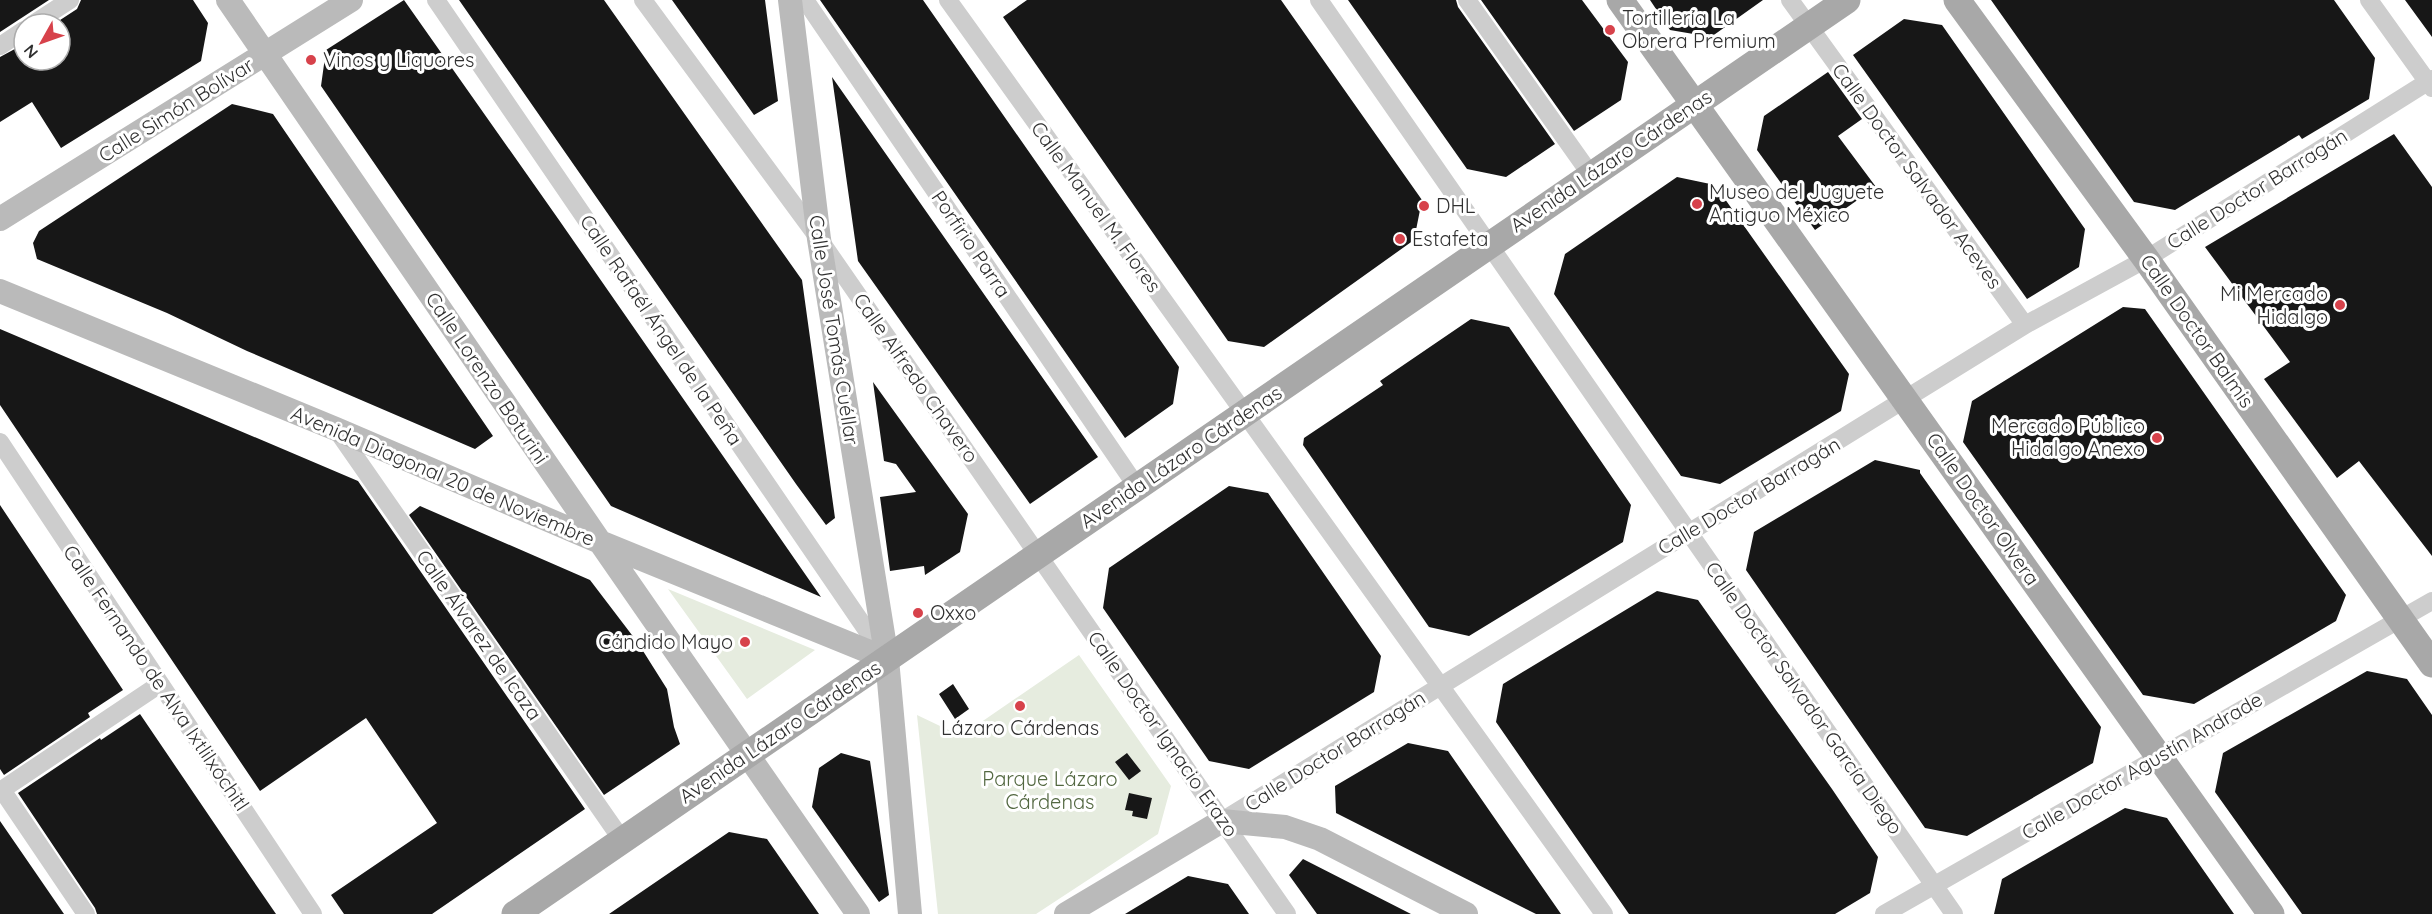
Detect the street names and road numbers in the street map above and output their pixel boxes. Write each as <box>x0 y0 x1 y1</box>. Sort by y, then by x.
street label: Calle Simón Bolívar <box>94 52 258 167</box>
street label: Calle Doctor Salvador Aceves <box>1827 58 2008 293</box>
street label: Avenida Lázaro Cárdenas <box>1505 84 1716 237</box>
street label: Calle Manuel M. Flores <box>1026 116 1167 297</box>
street label: Calle Doctor Barragán <box>2162 123 2352 254</box>
street label: Porfirio Parra <box>926 185 1016 302</box>
street label: Calle Rafaél Ángel de la Peña <box>575 210 748 450</box>
street label: Calle José Tomás Cuéllar <box>804 213 865 447</box>
street label: Calle Doctor Balmis <box>2135 249 2260 412</box>
street label: Calle Lorenzo Boturini <box>421 287 554 468</box>
street label: Calle Alfredo Chavero <box>848 288 984 467</box>
street label: Avenida Lázaro Cárdenas <box>1075 380 1286 533</box>
street label: Avenida Diagonal 20 de Noviembre <box>288 400 599 551</box>
street label: Calle Doctor Olvera <box>1921 428 2045 590</box>
street label: Calle Doctor Barragán <box>1653 431 1844 560</box>
street label: Calle Fernando de Alva Ixtlilxóchitl <box>58 540 255 815</box>
street label: Calle Álvarez de Icaza <box>411 545 548 725</box>
street label: Calle Doctor Salvador García Diego <box>1700 557 1908 839</box>
street label: Calle Doctor Ignacio Erazo <box>1083 626 1244 841</box>
street label: Avenida Lázaro Cárdenas <box>674 655 885 808</box>
street label: Calle Doctor Barragán <box>1240 685 1430 816</box>
street label: Calle Doctor Agustín Andrade <box>2017 686 2266 845</box>

